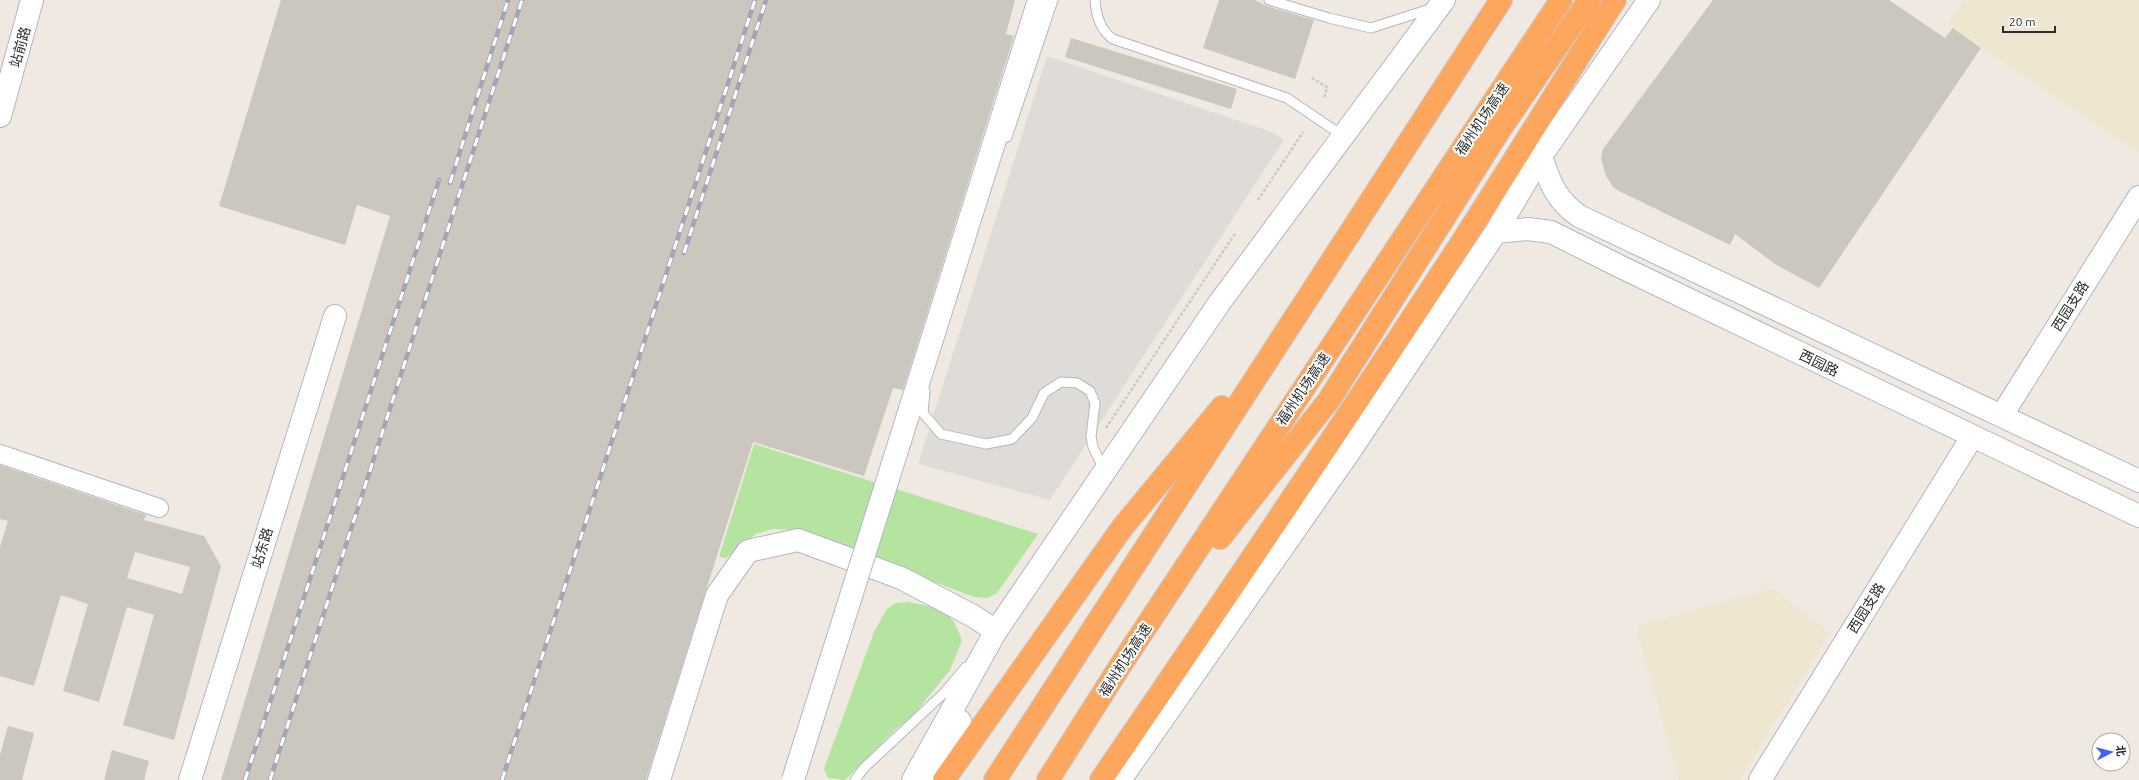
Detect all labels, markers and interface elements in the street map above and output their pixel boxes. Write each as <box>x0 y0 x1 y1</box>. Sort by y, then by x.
scale bar <box>2003 8 2055 34</box>
text: 20 m <box>2009 15 2036 28</box>
street label: 站前路 <box>7 25 33 69</box>
street label: 福州机场高速 <box>1452 80 1512 158</box>
street label: 西园支路 <box>2048 278 2092 334</box>
street label: 西园路 <box>1797 347 1841 379</box>
street label: 福州机场高速 <box>1273 350 1333 428</box>
street label: 站东路 <box>248 526 276 570</box>
street label: 西园支路 <box>1844 580 1888 636</box>
street label: 福州机场高速 <box>1095 620 1155 700</box>
north arrow <box>2091 732 2131 772</box>
text: 北 <box>2114 745 2128 757</box>

